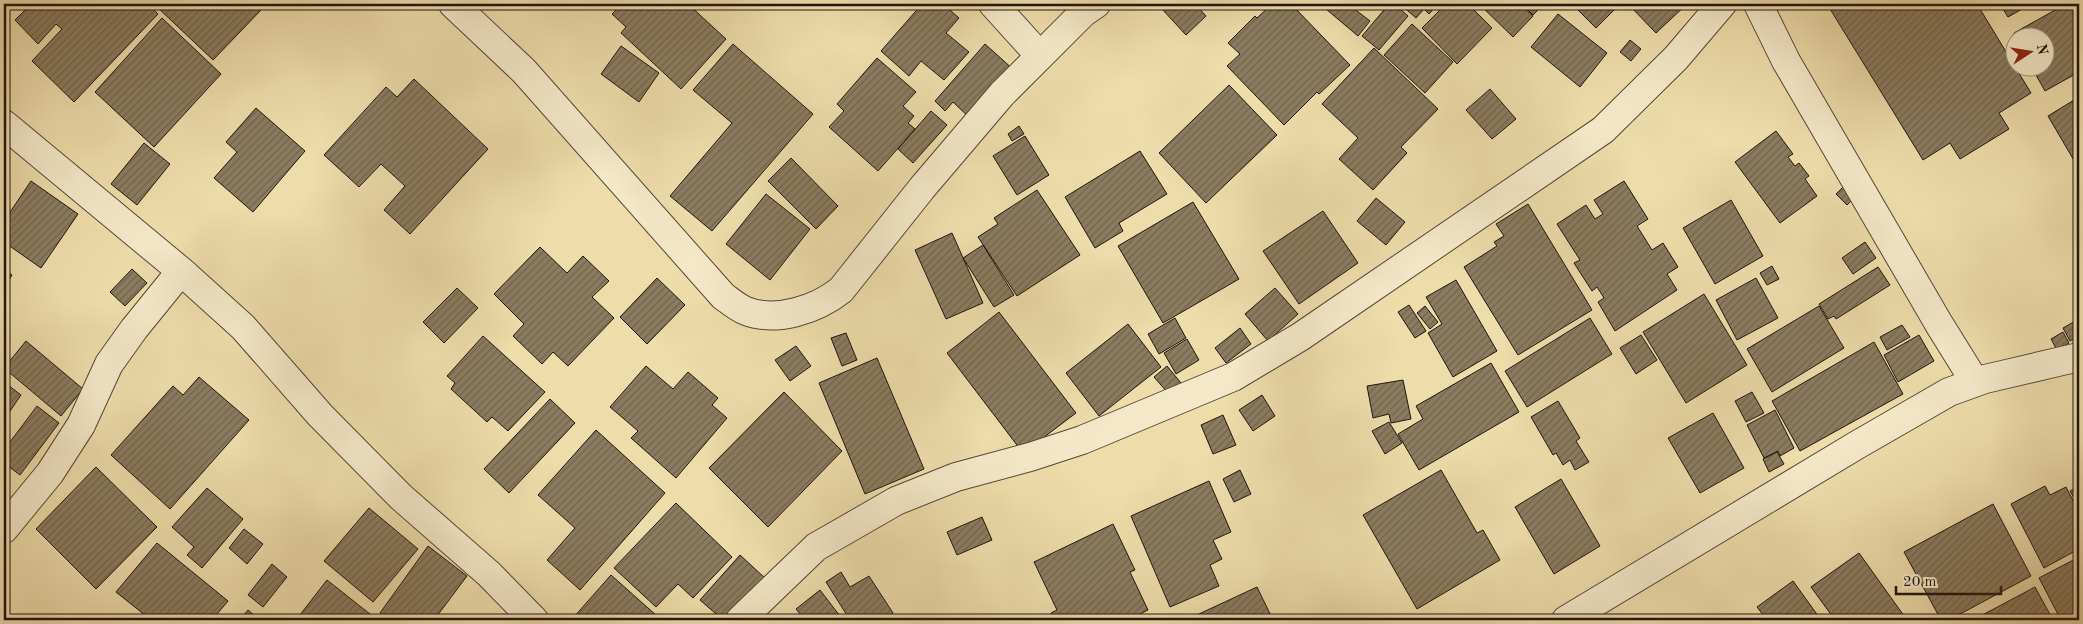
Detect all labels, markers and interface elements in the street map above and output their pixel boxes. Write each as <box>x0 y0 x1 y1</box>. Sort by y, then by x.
north arrow <box>2006 28 2056 78</box>
text: N <box>2034 43 2050 56</box>
scale bar <box>1896 564 2000 596</box>
text: 20 m <box>1903 575 1937 590</box>

